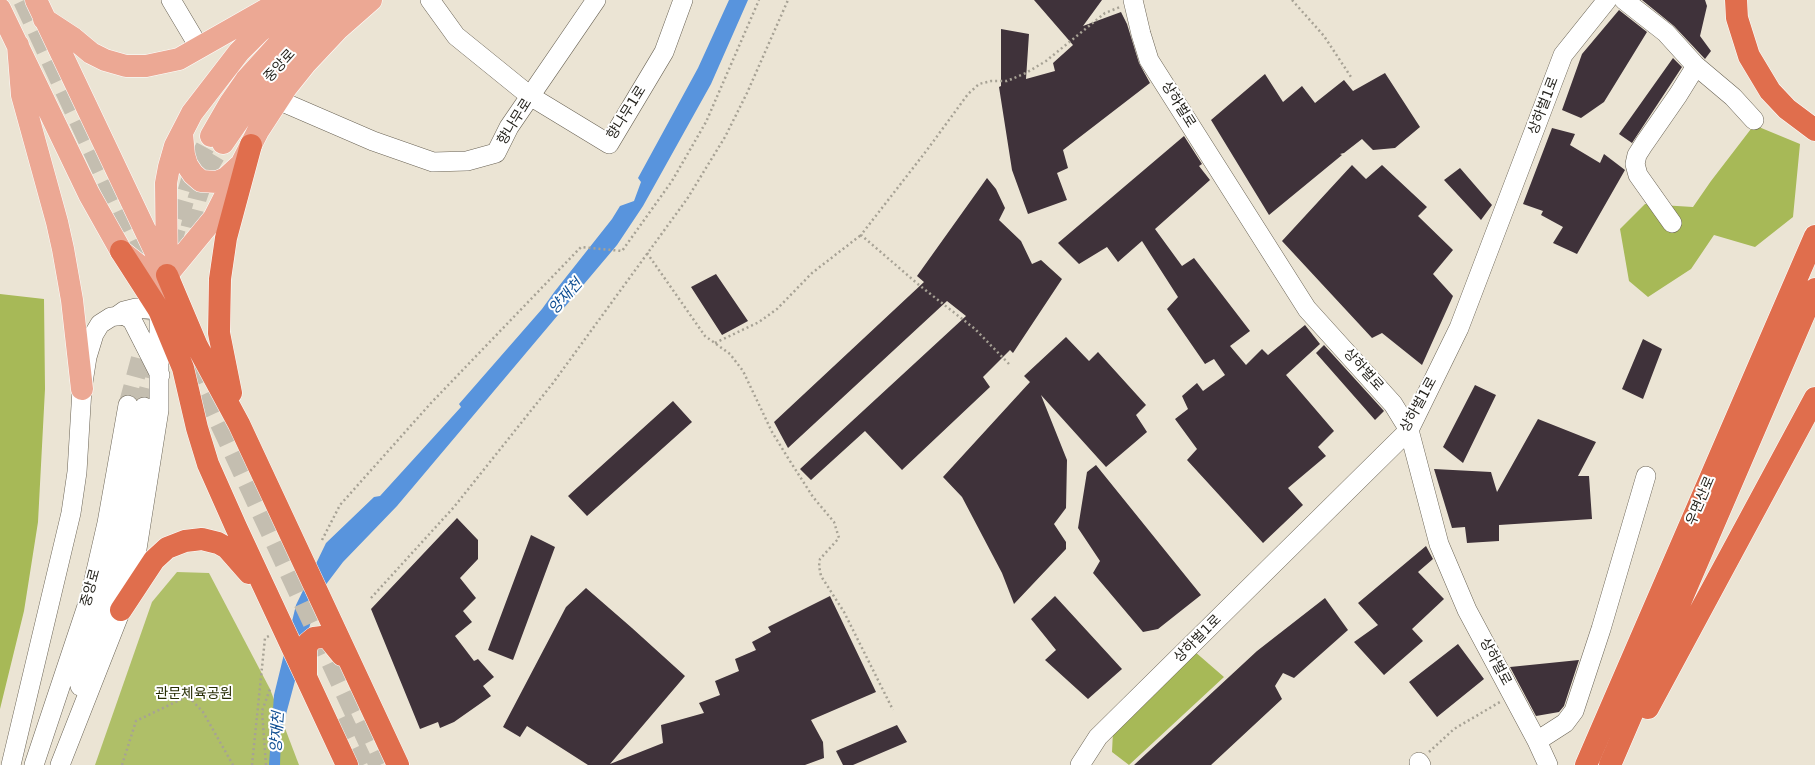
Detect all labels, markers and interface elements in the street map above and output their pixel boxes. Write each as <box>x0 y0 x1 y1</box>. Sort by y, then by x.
street label: 중앙로 <box>261 46 299 86</box>
street label: 상하벌1로 <box>1525 75 1563 137</box>
street label: 상하벌로 <box>1157 79 1199 131</box>
street label: 향나무1로 <box>604 83 650 143</box>
street label: 향나무로 <box>494 96 536 148</box>
water label: 양재천 <box>545 276 587 318</box>
street label: 상하벌로 <box>1340 345 1386 395</box>
street label: 상하벌1로 <box>1397 375 1441 435</box>
street label: 우면산로 <box>1683 474 1719 528</box>
street label: 중앙로 <box>78 567 104 609</box>
street label: 상하벌1로 <box>1171 612 1225 666</box>
street label: 상하벌로 <box>1475 635 1515 689</box>
park label: 관문체육공원 <box>155 686 233 702</box>
water label: 양재천 <box>268 711 288 753</box>

